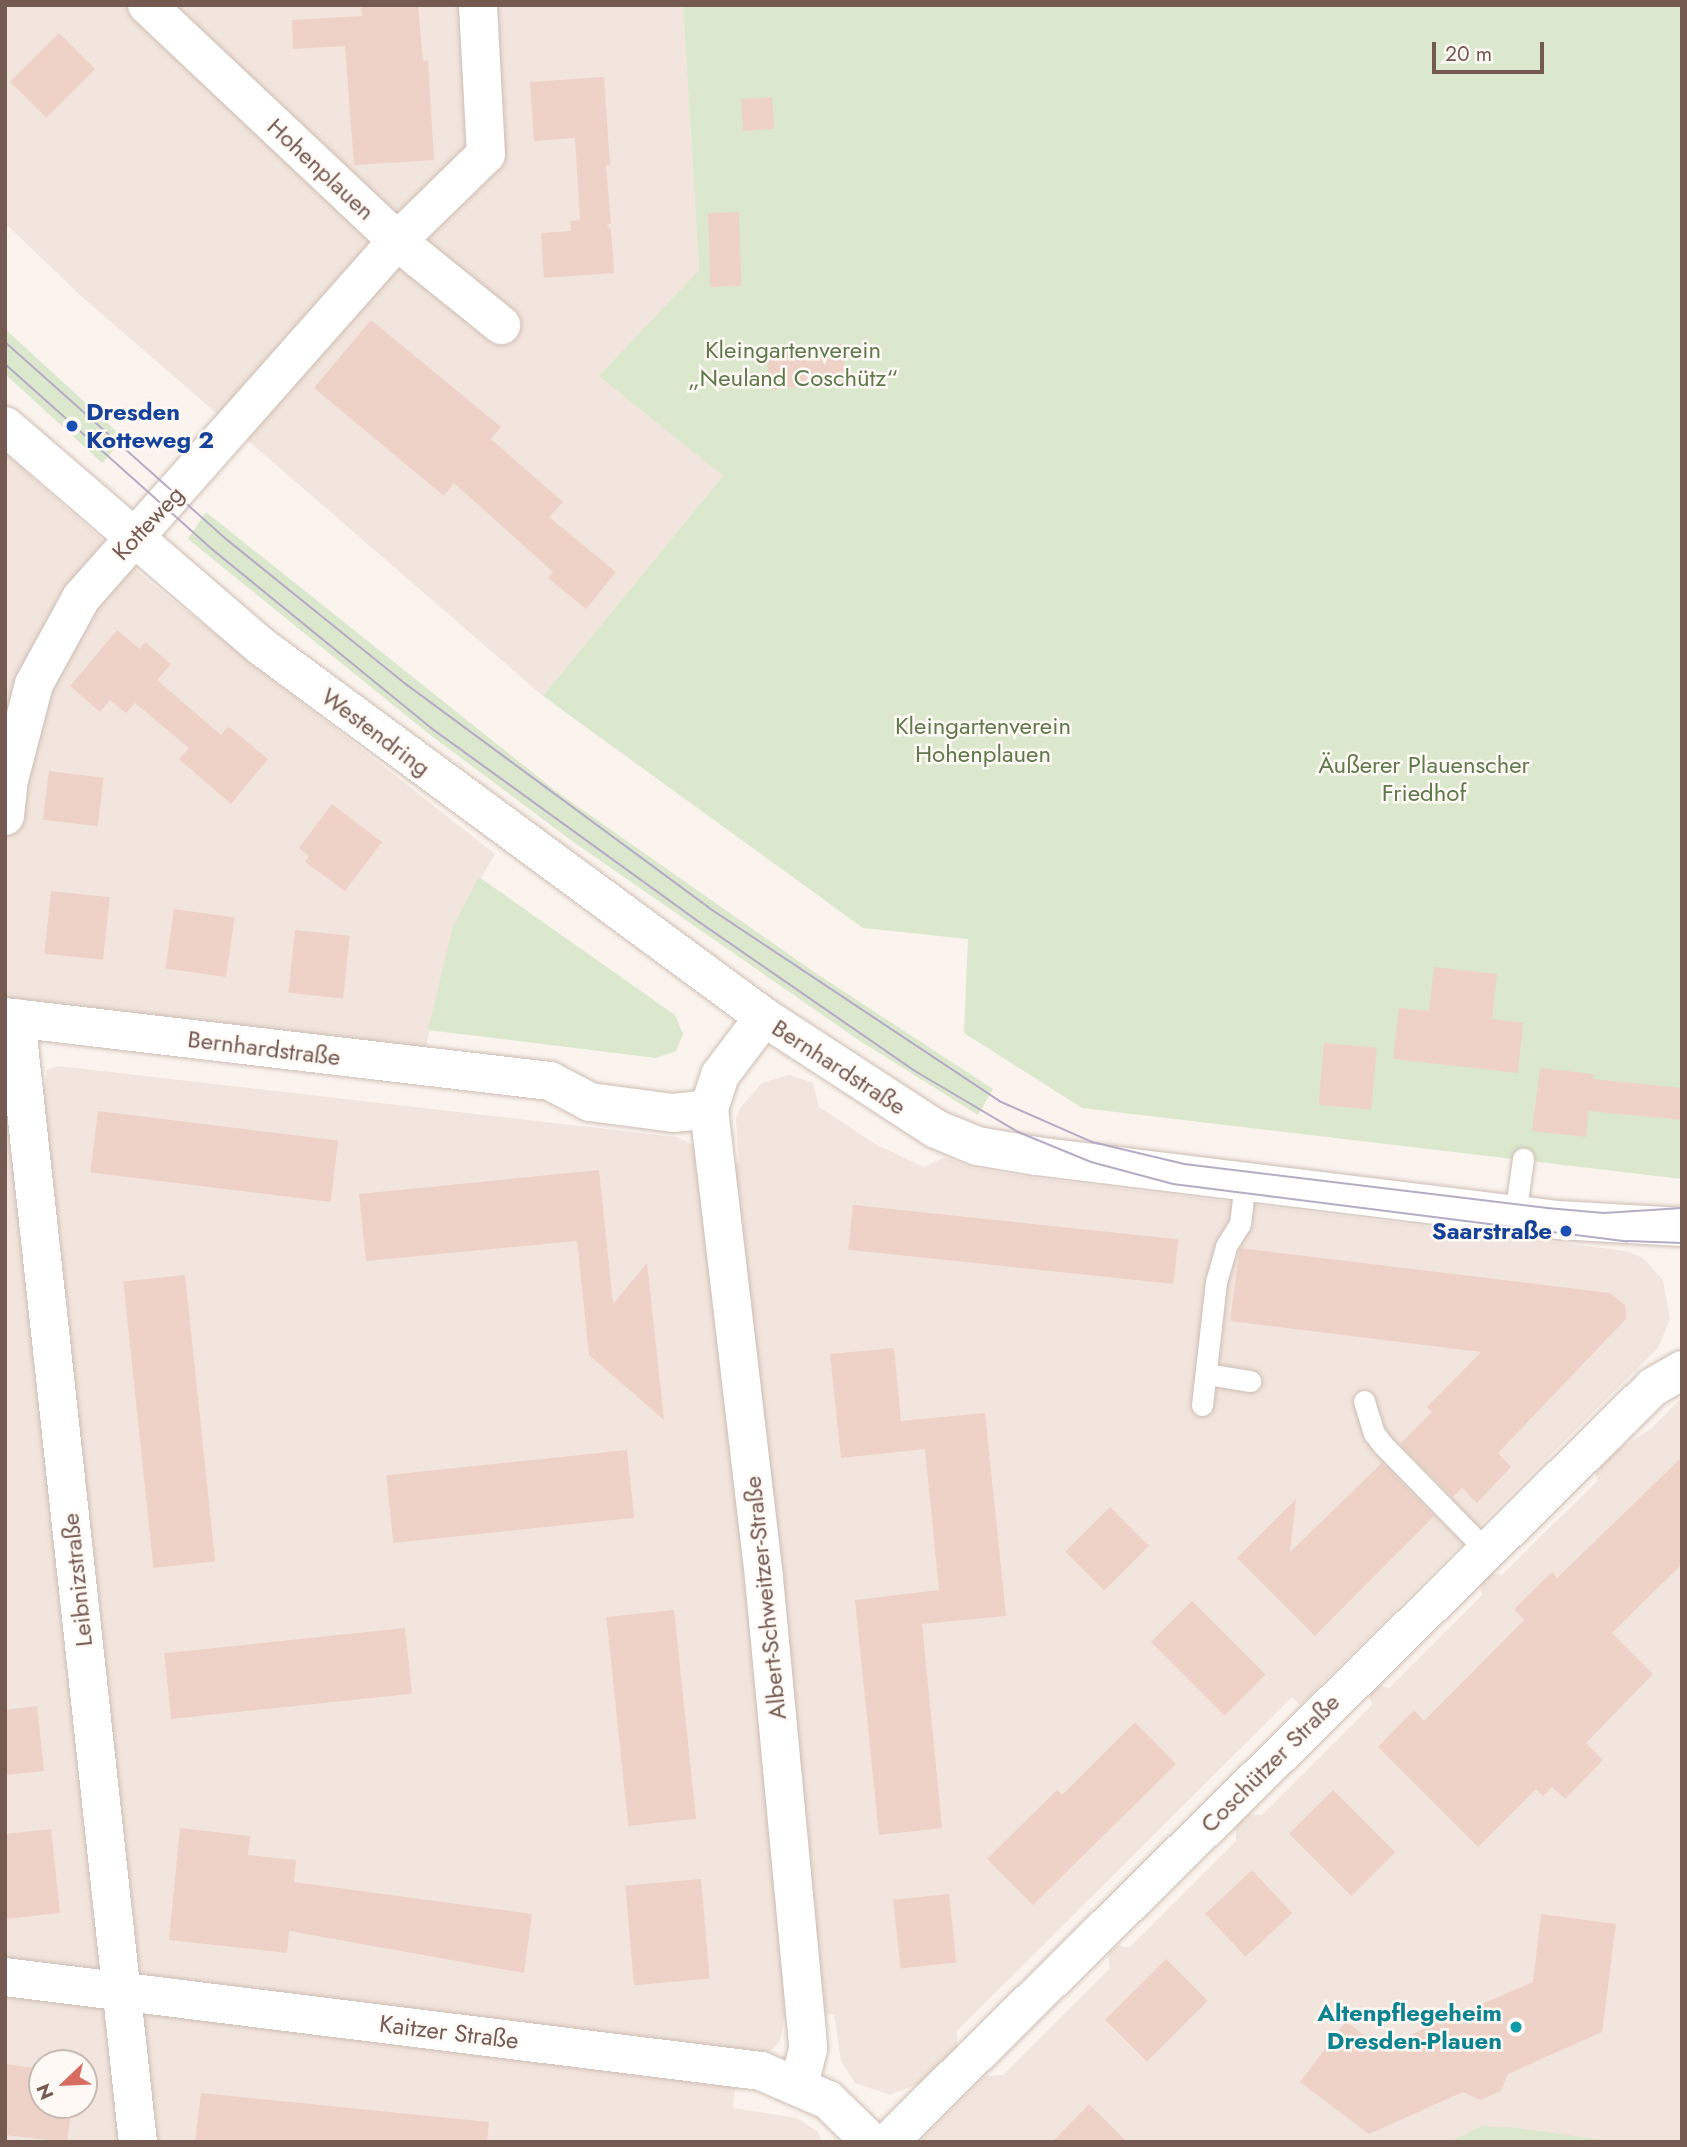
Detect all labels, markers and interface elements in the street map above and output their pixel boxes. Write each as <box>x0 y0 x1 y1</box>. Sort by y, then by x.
scale bar <box>1435 28 1547 72</box>
text: 20 m <box>1445 39 1492 69</box>
street label: Hohenplauen <box>261 112 381 226</box>
park label: Kleingartenverein „Neuland Coschütz“ <box>688 336 898 392</box>
place label: Dresden Kotteweg 2 <box>86 398 214 454</box>
marker: Dresden Kotteweg 2 <box>64 418 80 434</box>
street label: Kotteweg <box>106 480 190 566</box>
street label: Westendring <box>316 682 436 782</box>
park label: Kleingartenverein Hohenplauen <box>895 712 1071 768</box>
park label: Äußerer Plauenscher Friedhof <box>1318 751 1530 807</box>
street label: Bernhardstraße <box>767 1013 911 1121</box>
street label: Bernhardstraße <box>186 1024 342 1072</box>
place label: Saarstraße <box>1432 1217 1552 1245</box>
marker: Saarstraße <box>1558 1223 1574 1239</box>
street label: Albert-Schweitzer-Straße <box>738 1475 792 1721</box>
street label: Leibnizstraße <box>56 1512 98 1648</box>
street label: Coschützer Straße <box>1195 1688 1345 1838</box>
place label: Altenpflegeheim Dresden-Plauen <box>1317 1999 1502 2055</box>
street label: Kaitzer Straße <box>378 2009 520 2055</box>
marker: Altenpflegeheim Dresden-Plauen <box>1508 2019 1524 2035</box>
north arrow <box>28 2049 98 2119</box>
text: N <box>30 2079 60 2104</box>

